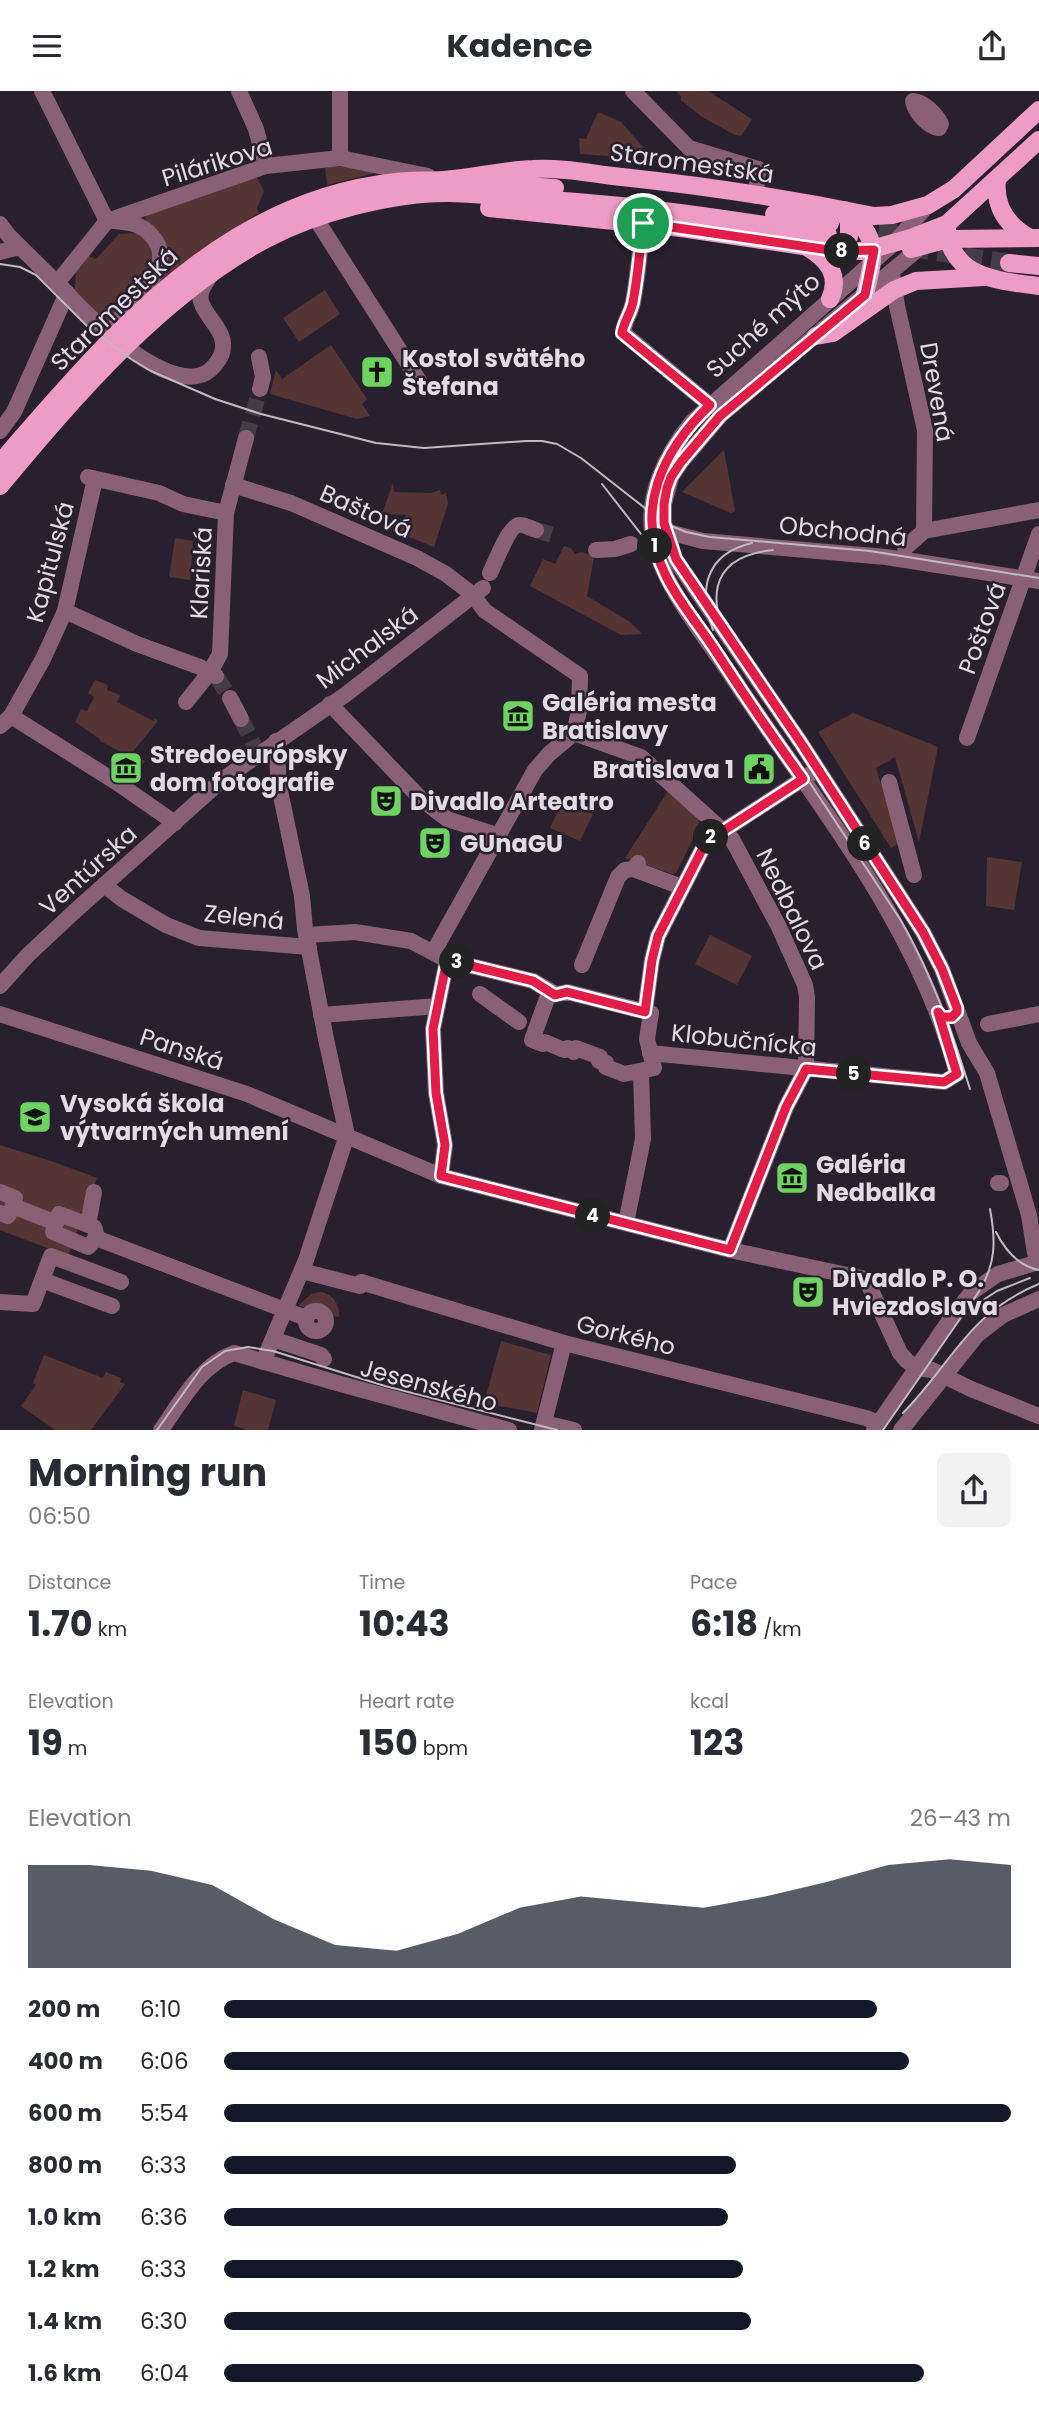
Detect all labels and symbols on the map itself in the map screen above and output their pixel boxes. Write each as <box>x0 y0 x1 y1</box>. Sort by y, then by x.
street label: Pilárikova <box>158 130 276 194</box>
street label: Staromestská <box>608 135 776 191</box>
pin <box>613 193 673 253</box>
pin: 8 <box>824 233 860 269</box>
street label: Staromestská <box>43 240 185 378</box>
street label: Suché mýto <box>699 265 827 385</box>
street label: Drevená <box>912 340 962 444</box>
place label: Kostol svätého Štefana <box>402 342 585 403</box>
church icon: Kostol svätého Štefana <box>358 353 396 391</box>
street label: Baštová <box>315 476 417 546</box>
street label: Kapitulská <box>18 498 82 626</box>
street label: Obchodná <box>778 508 908 554</box>
street label: Klariská <box>182 526 220 620</box>
pin: 1 <box>638 529 672 563</box>
street label: Poštová <box>950 577 1014 679</box>
street label: Michalská <box>309 598 425 696</box>
place label: Galéria mesta Bratislavy <box>542 686 717 747</box>
museum icon: Galéria mesta Bratislavy <box>499 697 537 735</box>
place label: Stredoeurópsky dom fotografie <box>150 738 348 799</box>
museum icon: Stredoeurópsky dom fotografie <box>107 749 145 787</box>
public building icon: Bratislava 1 <box>740 750 778 788</box>
place label: Bratislava 1 <box>593 753 734 786</box>
theatre icon: Divadlo Arteatro <box>367 782 405 820</box>
place label: Divadlo Arteatro <box>410 785 614 818</box>
street label: Ventúrska <box>32 817 144 923</box>
pin: 2 <box>694 819 728 855</box>
theatre icon: GUnaGU <box>416 824 454 862</box>
place label: GUnaGU <box>460 827 563 860</box>
pin: 6 <box>848 827 882 861</box>
street label: Nedbalova <box>748 843 836 975</box>
street label: Zelená <box>202 896 286 938</box>
pin: 3 <box>440 945 475 979</box>
street label: Klobučnícka <box>670 1016 818 1064</box>
street label: Panská <box>136 1020 228 1078</box>
pin: 5 <box>836 1056 872 1091</box>
place label: Vysoká škola výtvarných umení <box>60 1087 289 1148</box>
school or university icon: Vysoká škola výtvarných umení <box>16 1098 54 1136</box>
place label: Galéria Nedbalka <box>816 1148 936 1209</box>
museum icon: Galéria Nedbalka <box>773 1159 811 1197</box>
pin: 4 <box>576 1199 610 1233</box>
place label: Divadlo P. O. Hviezdoslava <box>832 1262 998 1323</box>
theatre icon: Divadlo P. O. Hviezdoslava <box>789 1273 827 1311</box>
street label: Gorkého <box>573 1307 679 1363</box>
street label: Jesenského <box>357 1351 501 1419</box>

